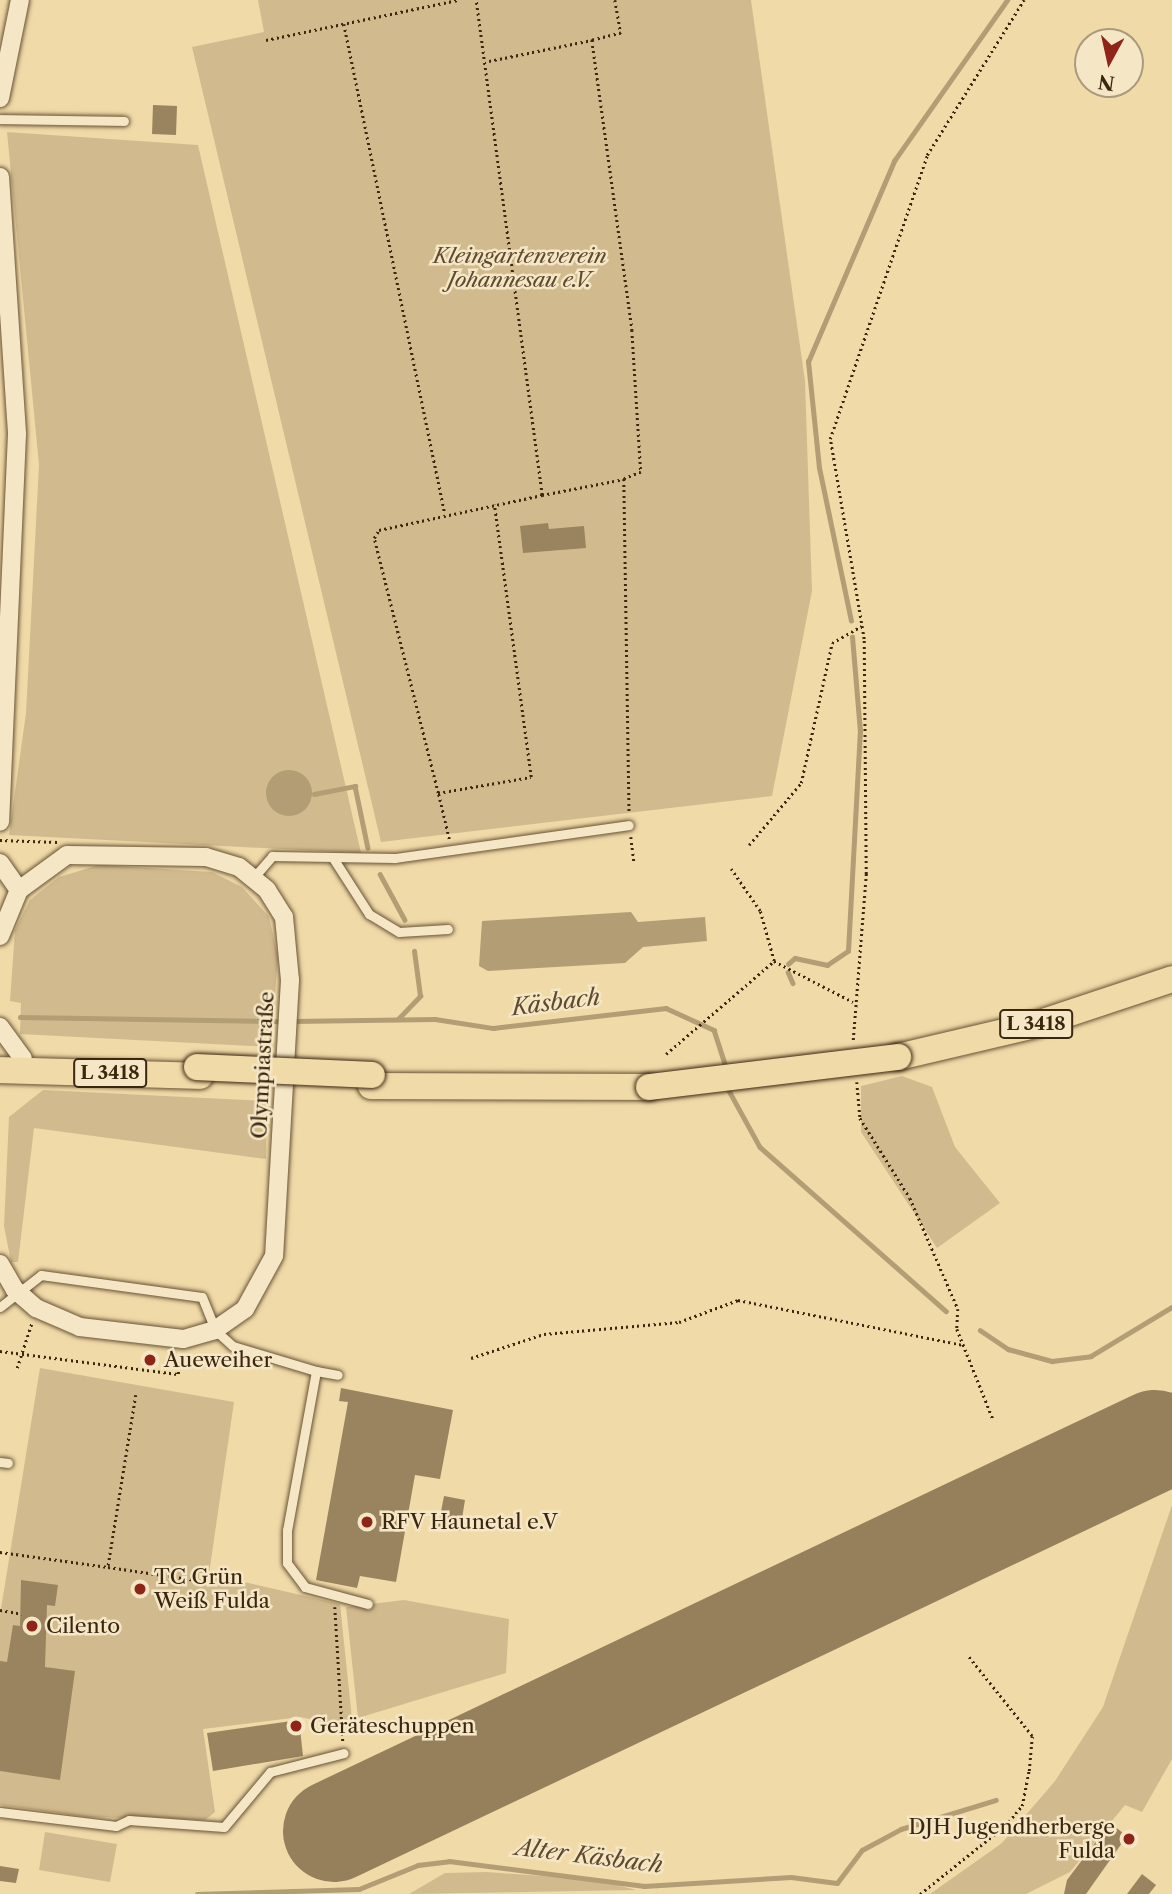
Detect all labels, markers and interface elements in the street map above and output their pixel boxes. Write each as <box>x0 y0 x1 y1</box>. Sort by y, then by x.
north arrow <box>1074 28 1144 98</box>
text: N <box>1097 70 1116 95</box>
park label: Kleingartenverein Johannesau e.V. <box>433 243 607 293</box>
water label: Käsbach <box>510 983 602 1021</box>
street label: Olympiastraße <box>247 991 279 1139</box>
road number: L 3418 <box>998 1008 1074 1040</box>
road number: L 3418 <box>72 1058 148 1088</box>
place label: Aueweiher <box>164 1347 272 1373</box>
marker: Aueweiher <box>142 1352 158 1368</box>
place label: RFV Haunetal e.V <box>381 1509 559 1535</box>
marker: RFV Haunetal e.V <box>359 1514 375 1530</box>
place label: TC Grün Weiß Fulda <box>154 1564 270 1614</box>
marker: TC Grün Weiß Fulda <box>132 1581 148 1597</box>
place label: Cilento <box>46 1613 120 1639</box>
marker: Cilento <box>24 1618 40 1634</box>
place label: Geräteschuppen <box>310 1713 475 1739</box>
marker: Geräteschuppen <box>288 1718 304 1734</box>
place label: DJH Jugendherberge Fulda <box>908 1814 1115 1864</box>
marker: DJH Jugendherberge Fulda <box>1121 1831 1137 1847</box>
water label: Alter Käsbach <box>514 1833 664 1879</box>

